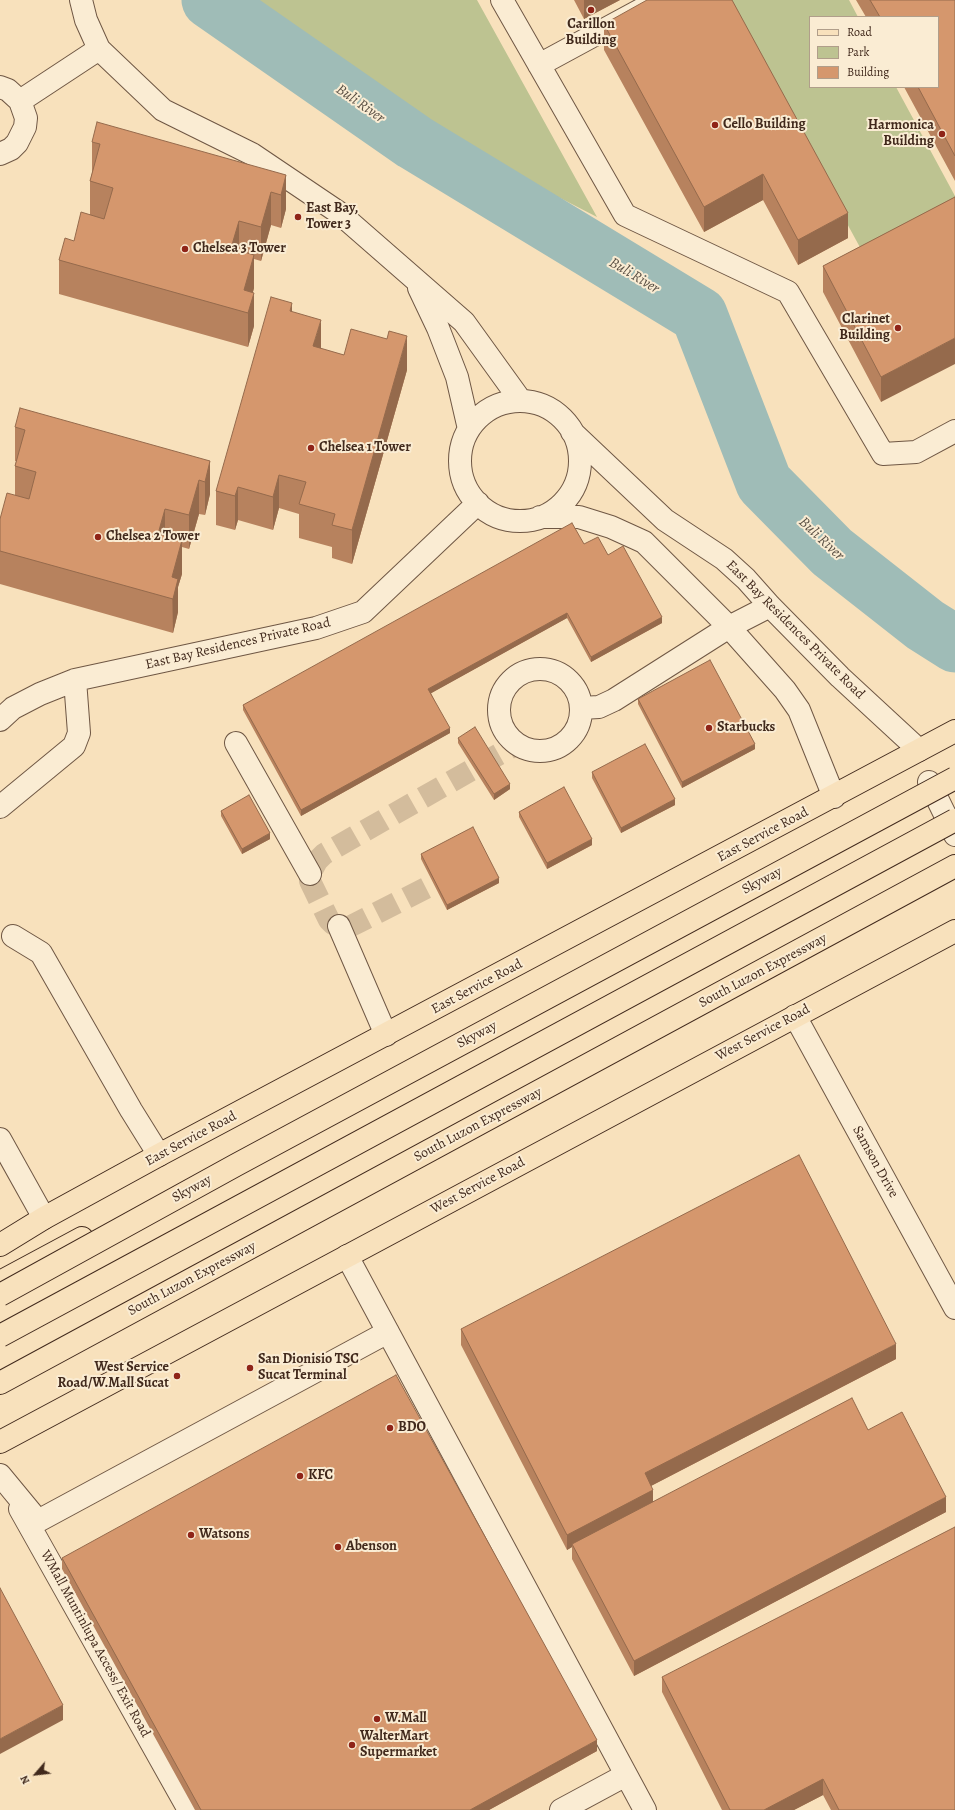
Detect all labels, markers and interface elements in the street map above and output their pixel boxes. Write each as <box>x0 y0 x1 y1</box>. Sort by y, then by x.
marker: Carillon Building <box>586 5 596 15</box>
legend <box>809 16 939 88</box>
place label: Carillon Building <box>566 17 616 50</box>
text: Road <box>847 24 872 40</box>
text: Park <box>847 44 870 60</box>
text: Building <box>847 64 889 80</box>
water label: Buli River <box>332 81 388 127</box>
place label: Cello Building <box>723 117 806 133</box>
place label: Harmonica Building <box>868 118 934 150</box>
marker: Cello Building <box>710 120 720 130</box>
marker: Harmonica Building <box>937 129 947 139</box>
place label: East Bay, Tower 3 <box>306 201 358 234</box>
marker: East Bay, Tower 3 <box>293 212 303 222</box>
place label: Chelsea 3 Tower <box>193 241 286 257</box>
marker: Chelsea 3 Tower <box>180 244 190 254</box>
water label: Buli River <box>606 254 662 298</box>
place label: Clarinet Building <box>839 312 890 344</box>
marker: Clarinet Building <box>893 323 903 333</box>
place label: Chelsea 1 Tower <box>319 440 411 456</box>
marker: Chelsea 1 Tower <box>306 443 316 453</box>
water label: Buli River <box>795 514 847 564</box>
place label: Chelsea 2 Tower <box>106 529 200 545</box>
marker: Chelsea 2 Tower <box>93 532 103 542</box>
street label: East Bay Residences Private Road <box>722 557 868 703</box>
street label: East Bay Residences Private Road <box>144 615 332 673</box>
place label: Starbucks <box>717 720 775 736</box>
marker: Starbucks <box>704 723 714 733</box>
street label: East Service Road <box>715 804 811 866</box>
street label: Skyway <box>739 864 785 898</box>
street label: South Luzon Expressway <box>696 930 830 1012</box>
street label: East Service Road <box>429 956 525 1018</box>
street label: West Service Road <box>713 1001 813 1065</box>
street label: Skyway <box>454 1018 500 1052</box>
street label: South Luzon Expressway <box>411 1084 545 1166</box>
street label: East Service Road <box>143 1108 239 1170</box>
street label: Samson Drive <box>848 1123 902 1201</box>
street label: West Service Road <box>428 1154 528 1218</box>
street label: Skyway <box>169 1171 215 1207</box>
street label: South Luzon Expressway <box>125 1238 259 1320</box>
place label: San Dionisio TSC Sucat Terminal <box>258 1352 359 1384</box>
place label: West Service Road/W.Mall Sucat <box>58 1360 169 1392</box>
marker: San Dionisio TSC Sucat Terminal <box>245 1363 255 1373</box>
marker: West Service Road/W.Mall Sucat <box>172 1371 182 1381</box>
place label: BDO <box>398 1420 426 1436</box>
marker: BDO <box>385 1423 395 1433</box>
place label: KFC <box>308 1468 333 1484</box>
marker: KFC <box>295 1471 305 1481</box>
place label: Watsons <box>199 1527 249 1543</box>
marker: Watsons <box>186 1530 196 1540</box>
place label: Abenson <box>346 1539 397 1555</box>
marker: Abenson <box>333 1542 343 1552</box>
street label: WMall Muntinlupa Access/ Exit Road <box>36 1548 154 1740</box>
place label: W.Mall <box>385 1711 427 1727</box>
marker: W.Mall <box>372 1714 382 1724</box>
place label: WalterMart Supermarket <box>360 1729 437 1762</box>
marker: WalterMart Supermarket <box>347 1740 357 1750</box>
north arrow <box>16 1754 56 1794</box>
text: N <box>16 1773 33 1787</box>

